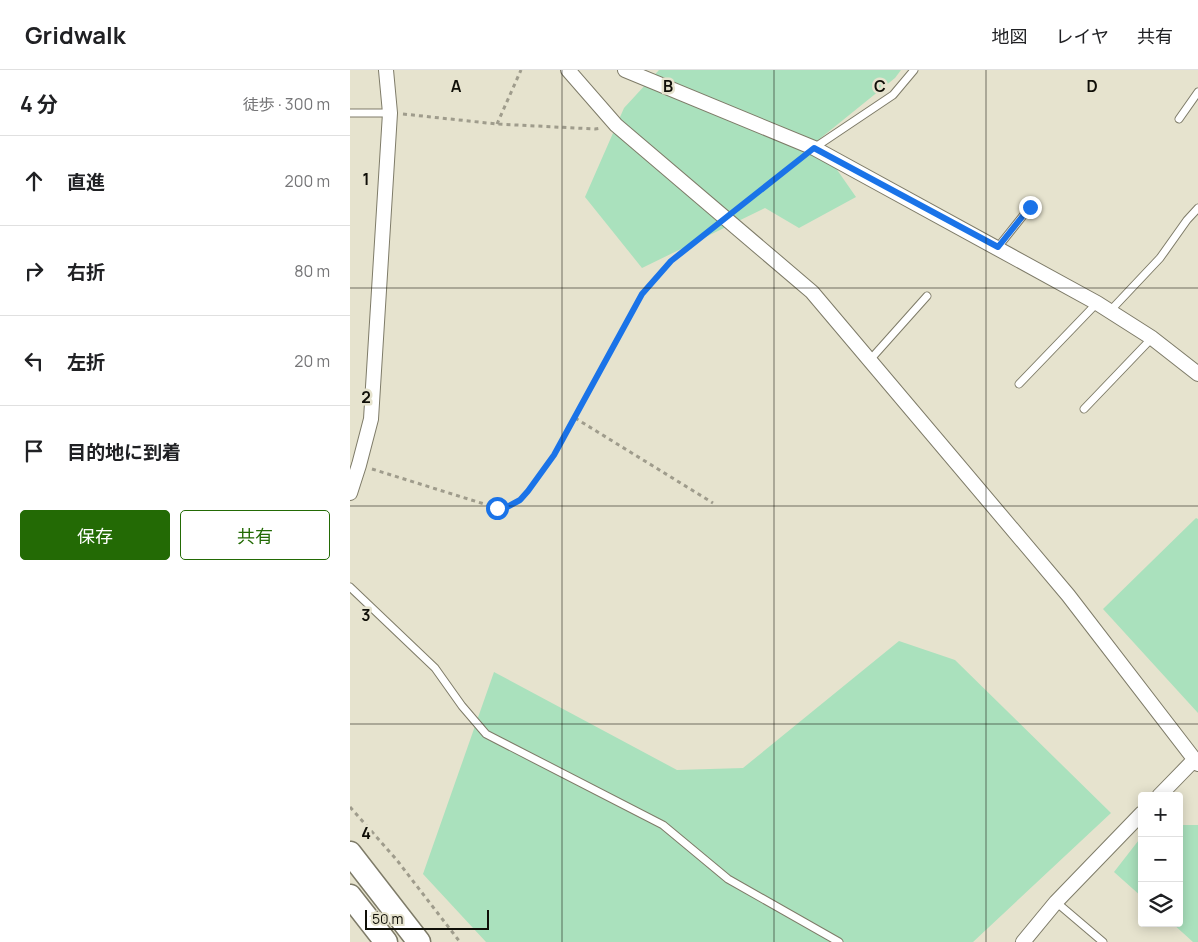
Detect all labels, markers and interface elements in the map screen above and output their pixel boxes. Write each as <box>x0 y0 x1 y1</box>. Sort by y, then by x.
text: Gridwalk <box>25 18 126 51</box>
text: 地図 <box>992 24 1028 48</box>
text: レイヤ <box>1056 24 1109 48</box>
text: 共有 <box>1137 24 1173 48</box>
text: A <box>451 75 462 97</box>
text: B <box>663 75 673 97</box>
text: C <box>874 75 886 97</box>
text: D <box>1086 75 1098 97</box>
text: 4 分 <box>20 90 58 118</box>
text: 徒歩 · 300 m <box>243 93 330 115</box>
icon: ahead <box>20 167 48 195</box>
text: 1 <box>362 168 370 190</box>
text: 直進 <box>67 169 105 195</box>
text: 200 m <box>285 170 330 192</box>
route end <box>1019 196 1042 219</box>
icon: right <box>20 257 48 285</box>
text: 右折 <box>67 259 105 285</box>
text: 80 m <box>294 260 330 282</box>
icon: left <box>20 347 48 375</box>
text: 左折 <box>67 349 105 375</box>
text: 20 m <box>294 350 330 372</box>
text: 2 <box>361 386 371 408</box>
icon: arrive <box>20 437 48 465</box>
text: 目的地に到着 <box>67 439 181 465</box>
route start <box>486 497 509 520</box>
button: 保存 <box>20 510 170 560</box>
button: 共有 <box>180 510 330 560</box>
text: 3 <box>361 604 371 626</box>
map controls <box>1138 792 1183 927</box>
button: + <box>1138 792 1183 837</box>
text: 4 <box>361 822 371 844</box>
button: − <box>1138 837 1183 882</box>
button: layers <box>1138 882 1183 927</box>
scale bar <box>365 907 489 930</box>
text: 50 m <box>372 909 403 928</box>

